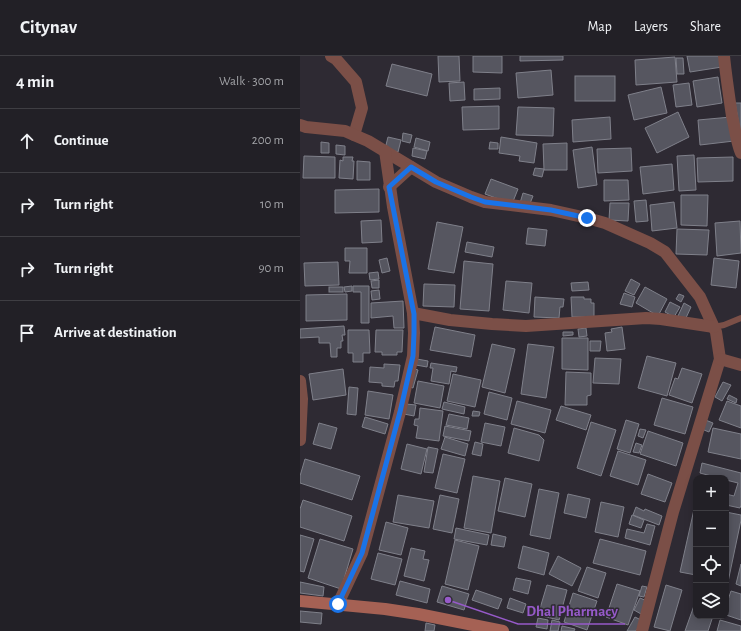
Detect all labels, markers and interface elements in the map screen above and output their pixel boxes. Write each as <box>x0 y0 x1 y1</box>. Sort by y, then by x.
text: Citynav <box>20 18 77 37</box>
text: Map <box>587 20 612 34</box>
text: Layers <box>634 20 668 34</box>
text: Share <box>690 20 721 34</box>
text: 4 min <box>16 73 54 90</box>
text: Walk · 300 m <box>219 75 284 88</box>
icon: ahead <box>16 130 38 152</box>
text: Continue <box>54 133 109 148</box>
text: 200 m <box>252 134 284 147</box>
icon: right <box>16 194 38 216</box>
text: Turn right <box>54 197 113 212</box>
text: 10 m <box>260 198 284 211</box>
route end <box>578 209 596 227</box>
icon: right <box>16 258 38 280</box>
text: Turn right <box>54 261 113 276</box>
text: 90 m <box>258 262 284 275</box>
icon: arrive <box>16 322 38 344</box>
text: Arrive at destination <box>54 325 177 340</box>
map controls <box>693 475 729 619</box>
button: + <box>693 475 729 511</box>
button: − <box>693 511 729 547</box>
button: locate <box>693 547 729 583</box>
button: layers <box>693 583 729 619</box>
route start <box>329 595 347 613</box>
callout: Dhal Pharmacy <box>518 597 625 624</box>
text: Dhal Pharmacy <box>526 604 618 619</box>

